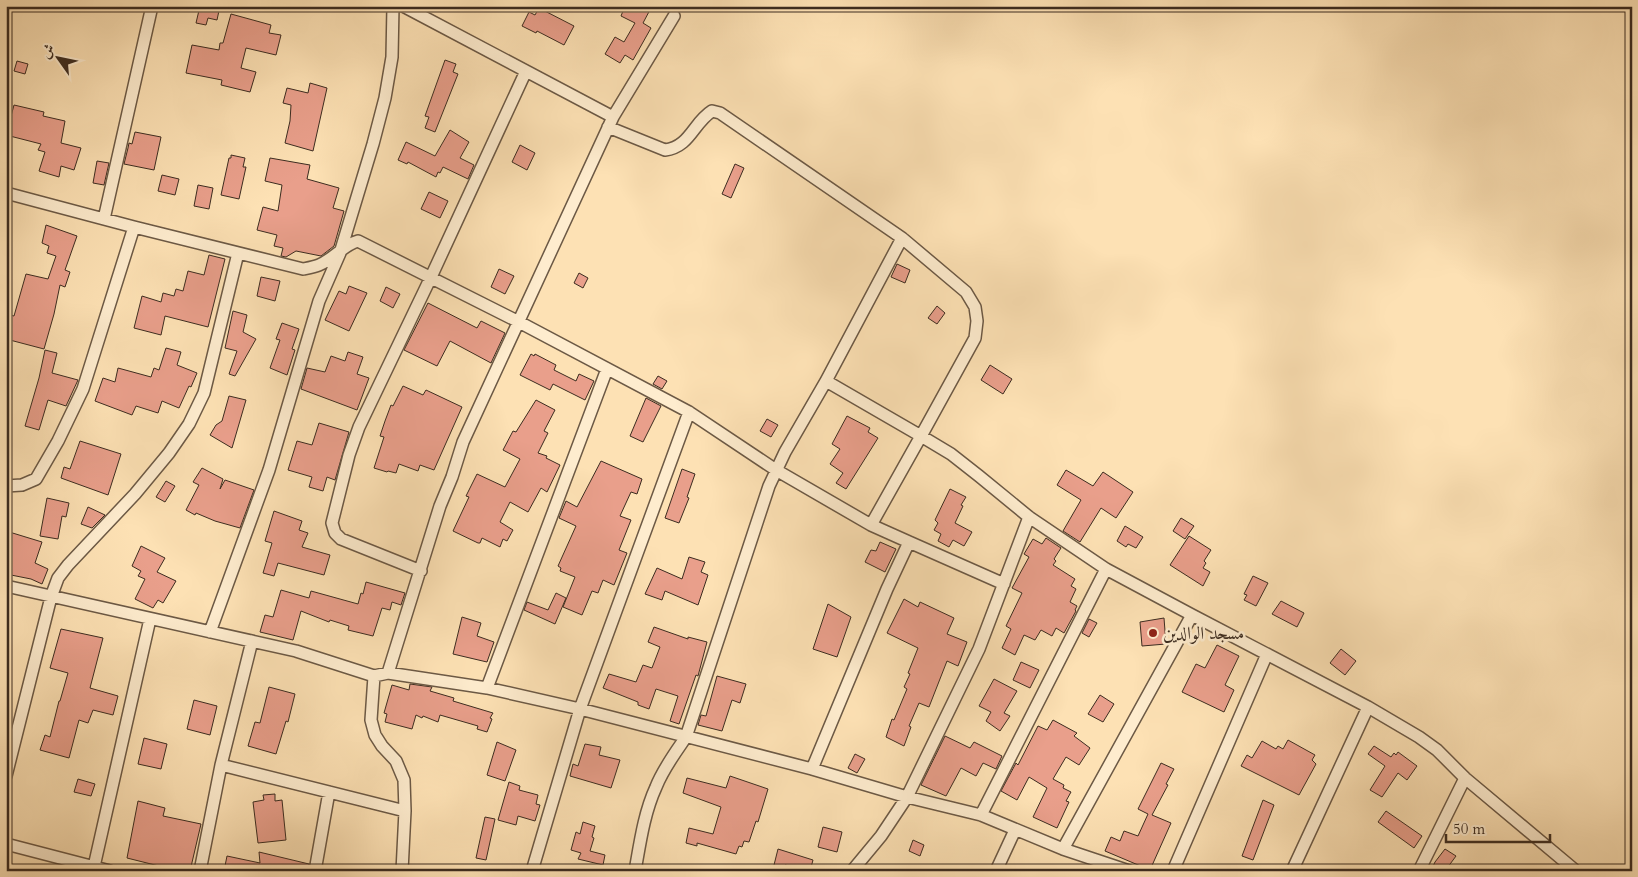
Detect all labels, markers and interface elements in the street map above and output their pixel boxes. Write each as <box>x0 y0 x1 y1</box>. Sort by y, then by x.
north arrow <box>32 32 82 82</box>
text: ش <box>36 40 59 62</box>
place label: مسجد الوالدين <box>1163 621 1244 646</box>
marker: مسجد الوالدين <box>1147 627 1159 639</box>
scale bar <box>1446 812 1549 844</box>
text: 50 m <box>1453 819 1485 839</box>

